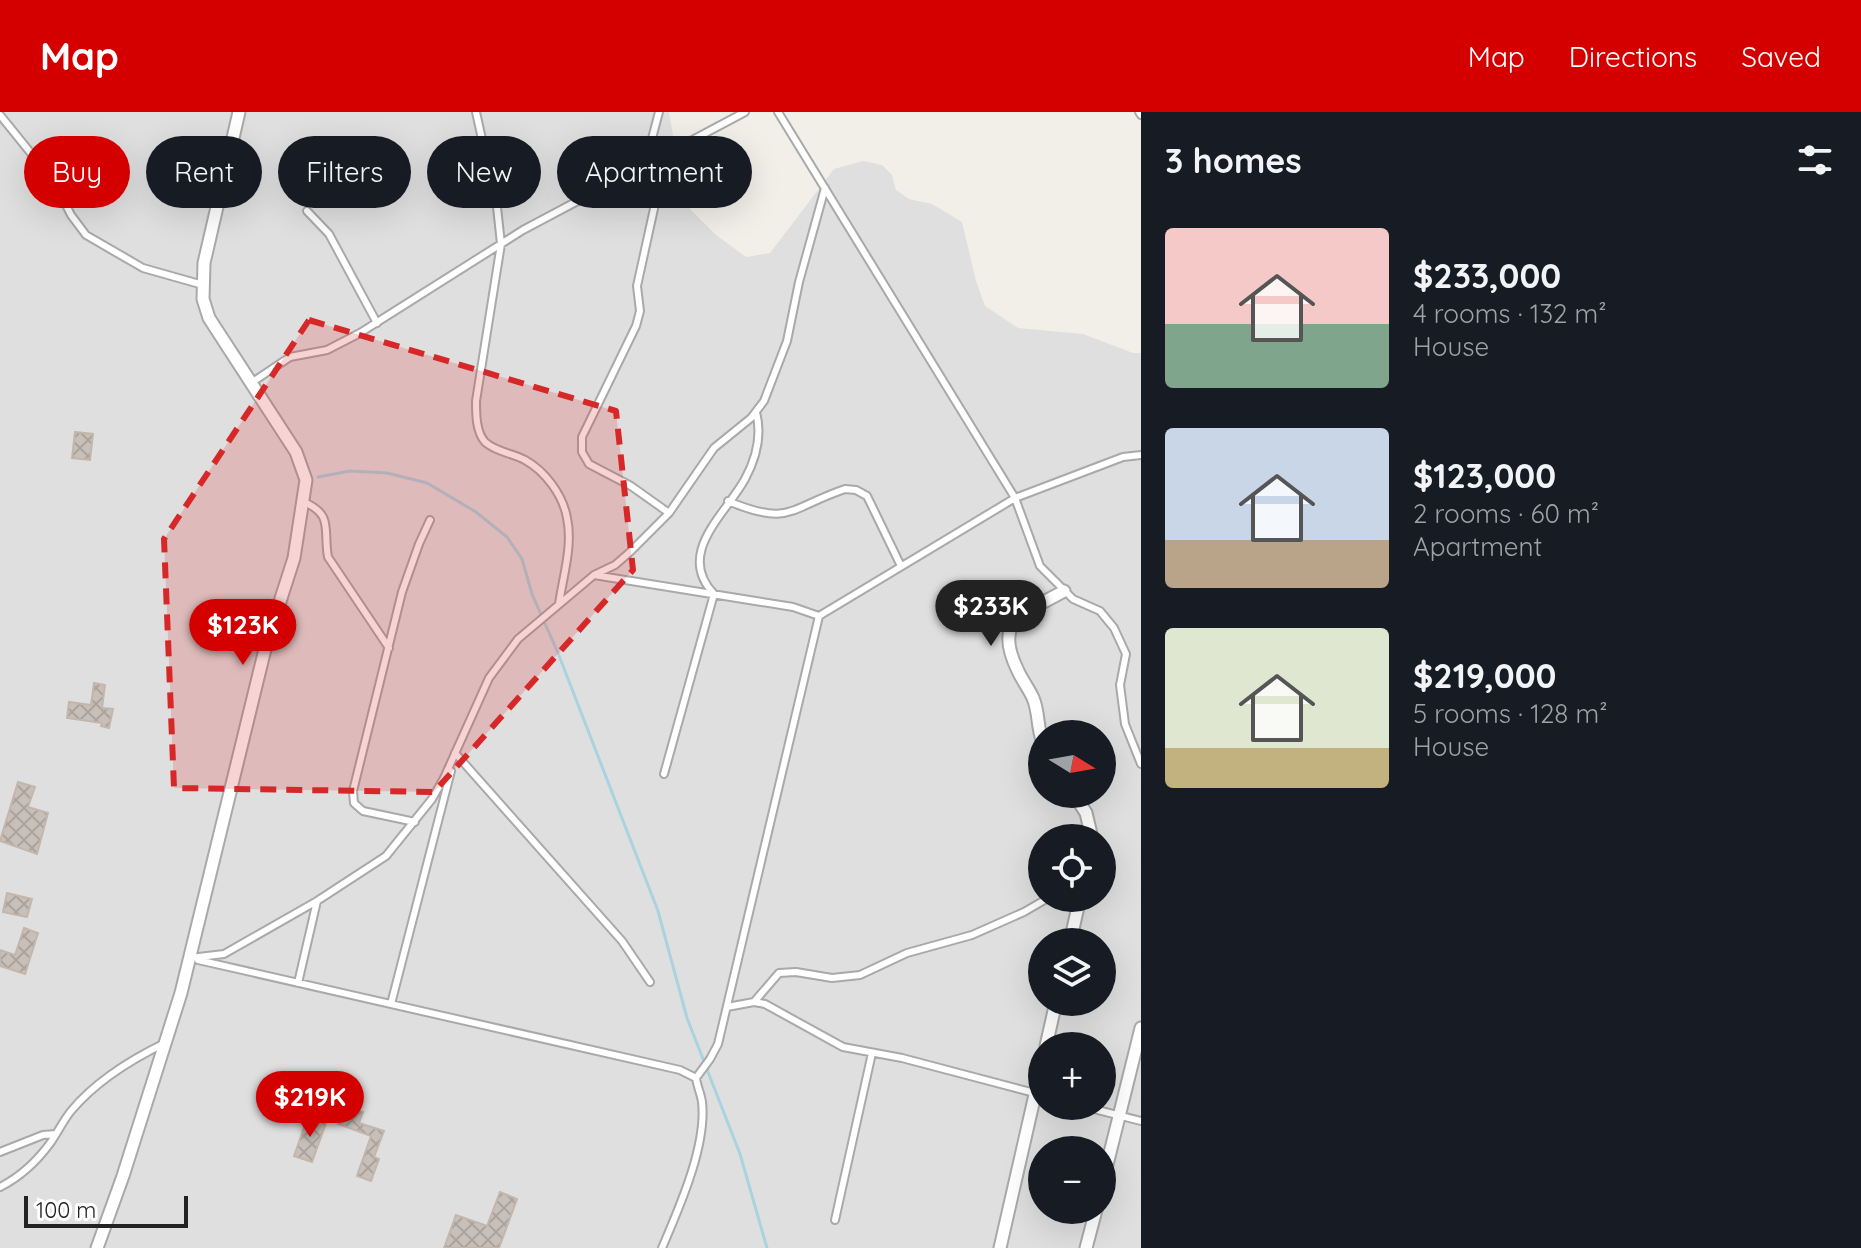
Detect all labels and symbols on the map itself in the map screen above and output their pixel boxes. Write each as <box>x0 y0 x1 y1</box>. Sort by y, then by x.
pin: $233K <box>935 580 1047 648</box>
pin: $123K <box>187 599 299 667</box>
north arrow <box>1028 720 1116 808</box>
pin: $219K <box>254 1071 366 1139</box>
scale bar <box>24 1192 188 1228</box>

